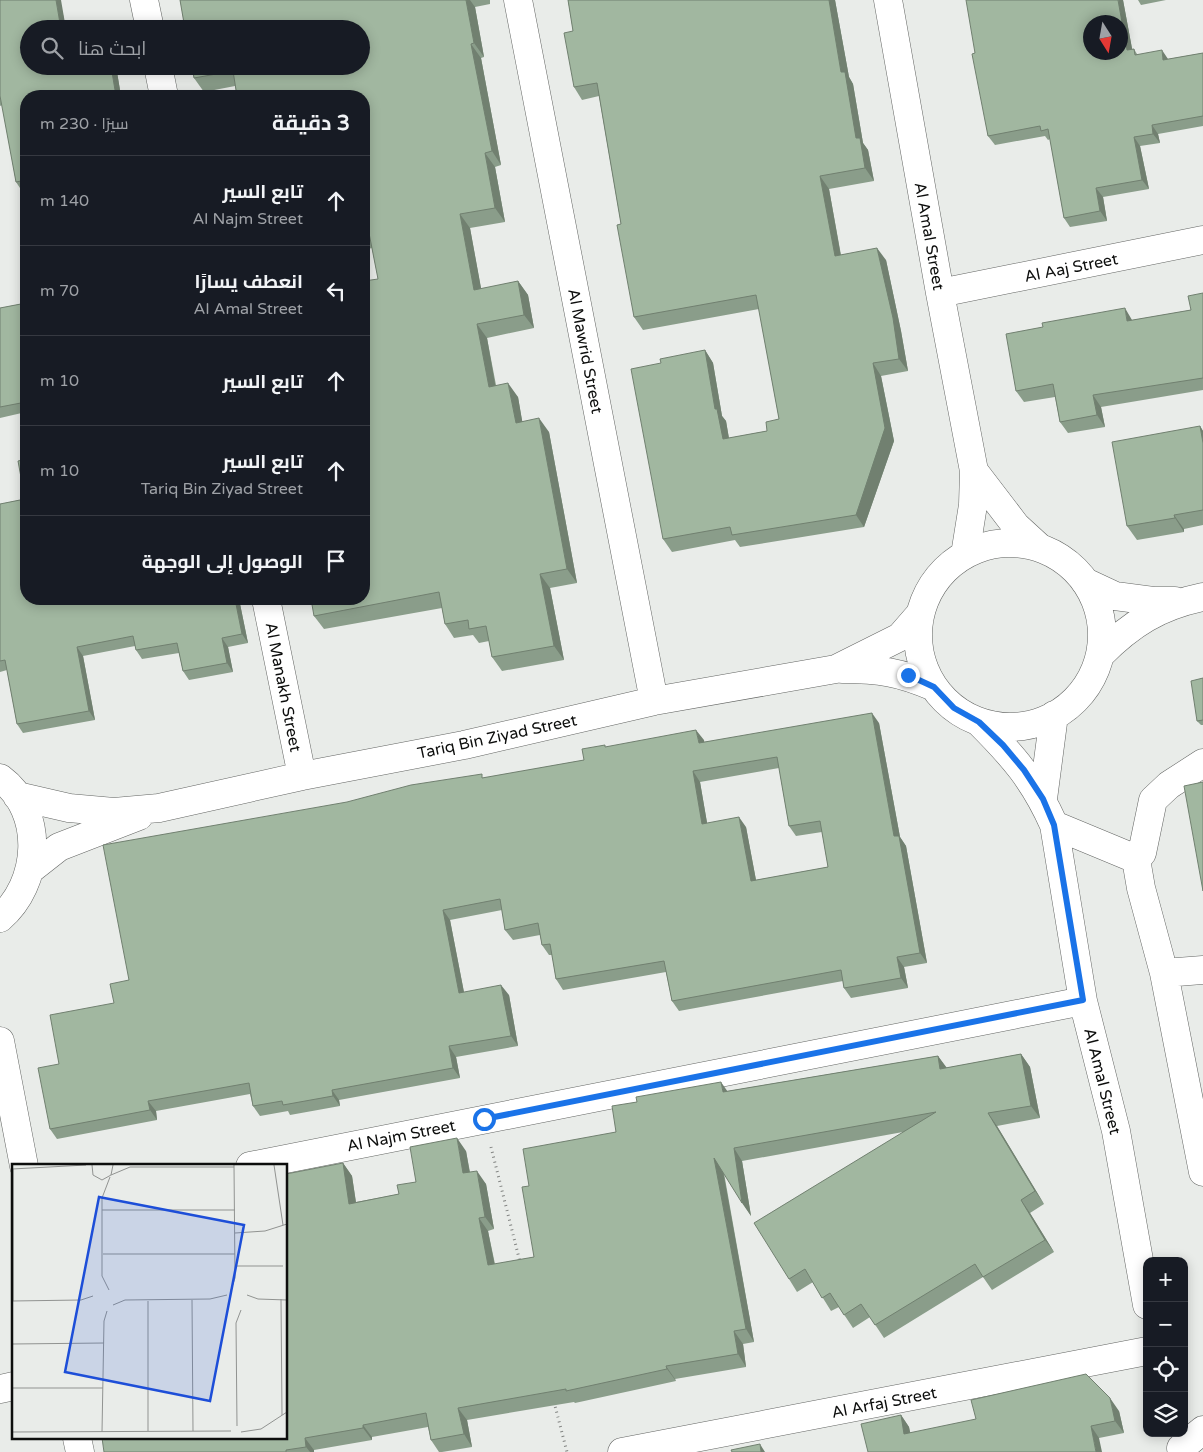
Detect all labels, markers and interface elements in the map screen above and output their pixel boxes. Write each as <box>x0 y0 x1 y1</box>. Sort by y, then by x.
north arrow <box>1083 15 1128 60</box>
search box <box>20 20 370 75</box>
icon: search <box>38 34 66 62</box>
text: ابحث هنا <box>78 38 146 60</box>
text: 3 دقيقة <box>272 111 350 136</box>
text: سيرًا · 230 m <box>40 114 129 134</box>
text: تابع السير <box>223 181 303 203</box>
street label: Al Amal Street <box>910 181 948 292</box>
icon: ahead <box>322 187 350 215</box>
text: 140 m <box>40 191 89 211</box>
text: Al Najm Street <box>193 209 303 229</box>
street label: Al Aaj Street <box>1023 249 1120 287</box>
text: انعطف يسارًا <box>194 271 303 293</box>
icon: left <box>322 277 350 305</box>
text: 70 m <box>40 281 79 301</box>
street label: Al Mawrid Street <box>563 287 607 415</box>
text: Al Amal Street <box>194 299 303 319</box>
icon: ahead <box>322 367 350 395</box>
text: 10 m <box>40 371 79 391</box>
text: تابع السير <box>223 371 303 393</box>
text: تابع السير <box>223 451 303 473</box>
icon: ahead <box>322 457 350 485</box>
text: 10 m <box>40 461 79 481</box>
text: Tariq Bin Ziyad Street <box>141 479 303 499</box>
icon: arrive <box>322 547 350 575</box>
text: الوصول إلى الوجهة <box>142 551 303 573</box>
street label: Al Manakh Street <box>261 621 305 754</box>
route end <box>897 664 920 687</box>
street label: Tariq Bin Ziyad Street <box>416 710 579 764</box>
street label: Al Amal Street <box>1079 1026 1125 1137</box>
route start <box>473 1108 496 1131</box>
street label: Al Najm Street <box>345 1116 457 1156</box>
inset map <box>12 1164 288 1440</box>
map controls <box>1143 1257 1188 1437</box>
button: + <box>1143 1257 1188 1302</box>
button: − <box>1143 1302 1188 1347</box>
button: locate <box>1143 1347 1188 1392</box>
street label: Al Arfaj Street <box>830 1383 939 1423</box>
button: layers <box>1143 1392 1188 1437</box>

